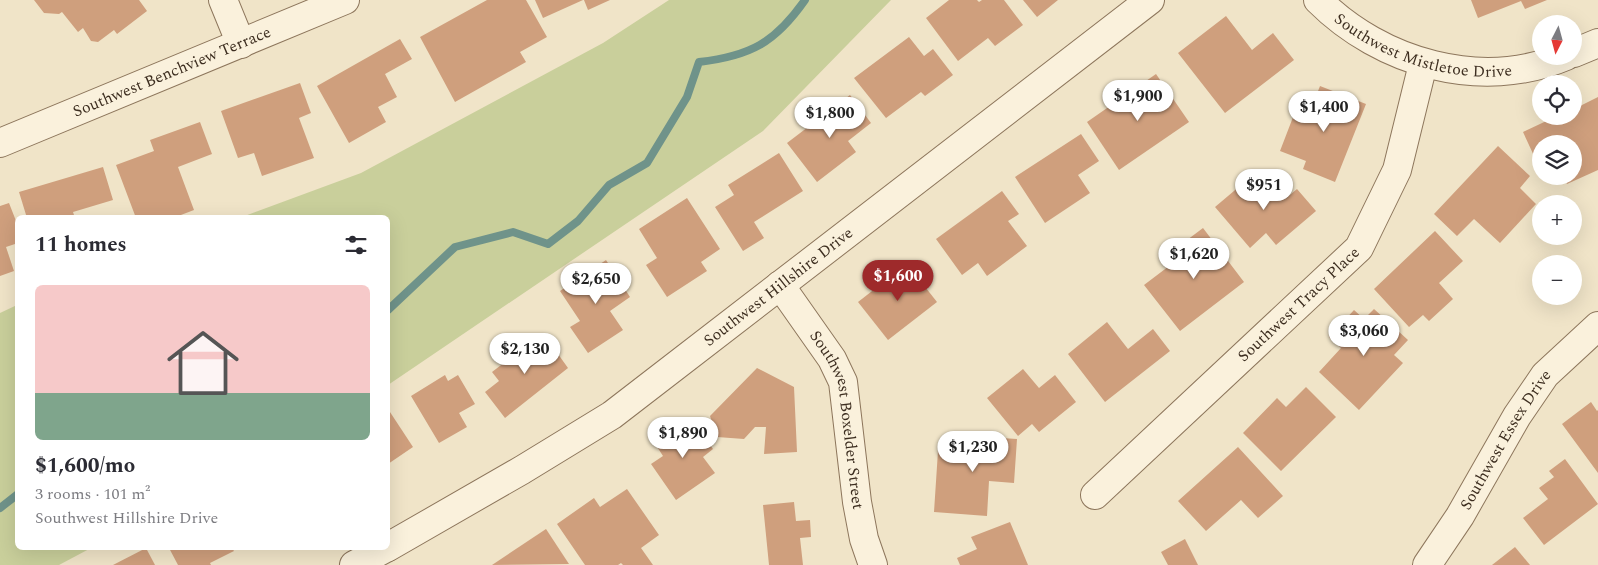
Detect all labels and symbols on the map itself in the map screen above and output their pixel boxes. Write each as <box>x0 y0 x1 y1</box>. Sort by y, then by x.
street label: Southwest Mistletoe Drive <box>1329 7 1513 84</box>
north arrow <box>1532 15 1582 65</box>
street label: Southwest Benchview Terrace <box>69 20 275 124</box>
pin: $1,900 <box>1097 80 1179 122</box>
pin: $1,400 <box>1283 90 1365 133</box>
pin: $1,800 <box>789 96 871 139</box>
pin: $951 <box>1234 168 1294 211</box>
street label: Southwest Hillshire Drive <box>698 221 858 352</box>
pin: $1,620 <box>1153 238 1235 280</box>
street label: Southwest Tracy Place <box>1232 241 1365 368</box>
pin: $1,600 <box>857 260 939 302</box>
pin: $2,650 <box>555 262 637 305</box>
pin: $3,060 <box>1323 314 1405 357</box>
street label: Southwest Boxelder Street <box>804 326 870 512</box>
pin: $2,130 <box>484 332 566 375</box>
street label: Southwest Essex Drive <box>1454 363 1556 514</box>
pin: $1,890 <box>642 416 724 459</box>
pin: $1,230 <box>932 430 1014 473</box>

